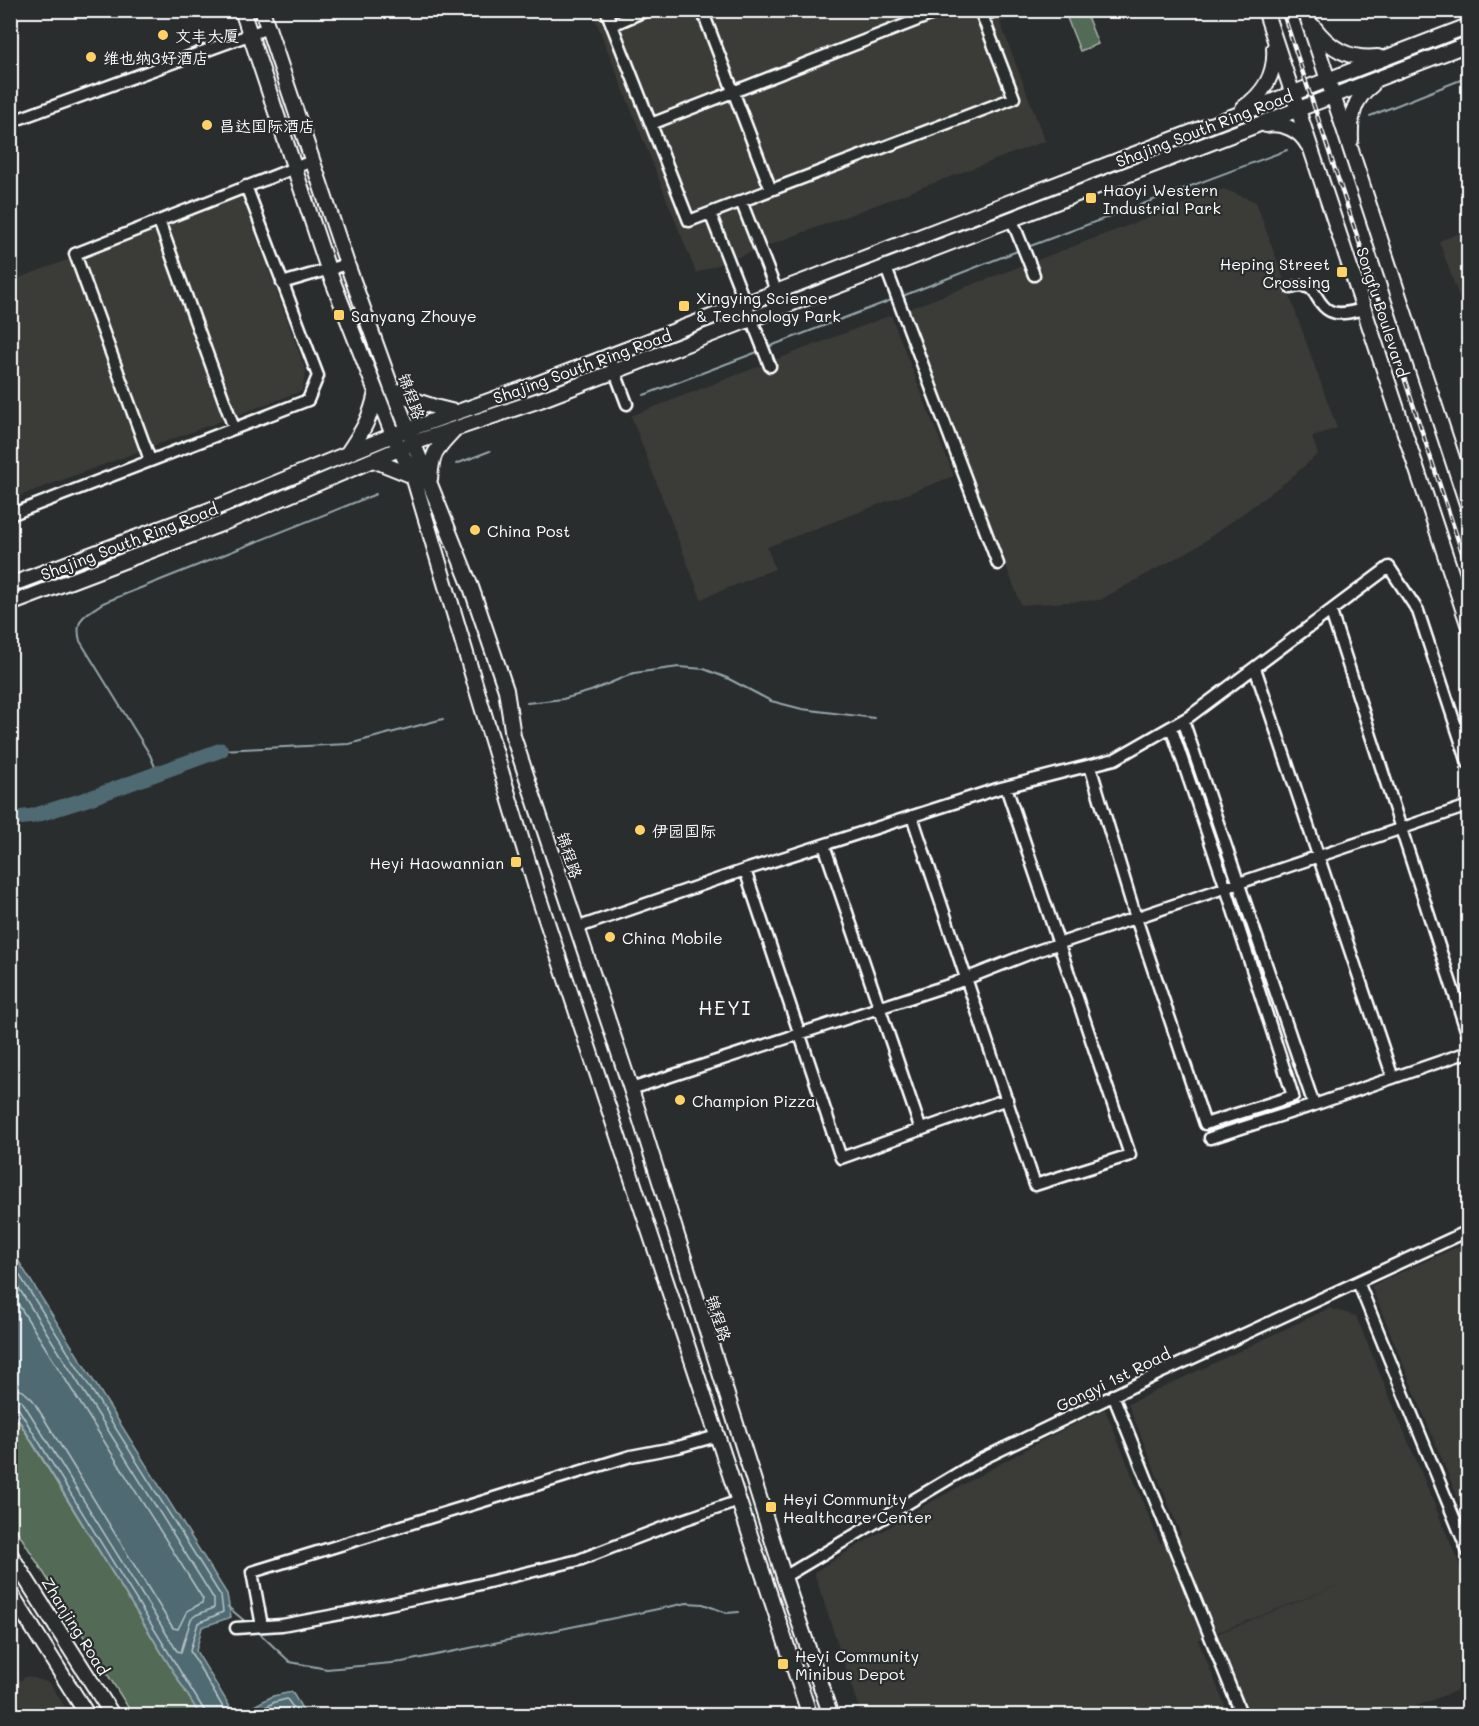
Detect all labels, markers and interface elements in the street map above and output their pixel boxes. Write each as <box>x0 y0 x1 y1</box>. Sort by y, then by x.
place label: 文丰大厦 <box>175 25 239 46</box>
marker: 文丰大厦 <box>156 28 170 42</box>
place label: 维也纳3好酒店 <box>103 47 208 68</box>
marker: 维也纳3好酒店 <box>84 50 98 64</box>
street label: Shajing South Ring Road <box>1112 84 1296 172</box>
place label: 昌达国际酒店 <box>219 115 315 136</box>
marker: 昌达国际酒店 <box>200 118 214 132</box>
place label: Haoyi Western Industrial Park <box>1103 179 1221 218</box>
marker: Haoyi Western Industrial Park <box>1084 191 1098 205</box>
street label: Songfu Boulevard <box>1352 244 1414 380</box>
place label: Heping Street Crossing <box>1220 253 1330 292</box>
marker: Heping Street Crossing <box>1335 265 1349 279</box>
place label: Xingying Science & Technology Park <box>696 287 841 326</box>
marker: Xingying Science & Technology Park <box>677 299 691 313</box>
place label: Sanyang Zhouye <box>351 305 477 326</box>
marker: Sanyang Zhouye <box>332 308 346 322</box>
street label: Shajing South Ring Road <box>490 324 674 408</box>
street label: 锦程路 <box>394 370 430 422</box>
street label: Shajing South Ring Road <box>37 497 221 585</box>
place label: China Post <box>487 520 570 541</box>
marker: China Post <box>468 523 482 537</box>
place label: 伊园国际 <box>652 820 716 841</box>
marker: 伊园国际 <box>633 823 647 837</box>
street label: 锦程路 <box>553 829 587 881</box>
place label: Heyi Haowannian <box>370 852 504 873</box>
marker: Heyi Haowannian <box>509 855 523 869</box>
place label: China Mobile <box>622 927 723 948</box>
marker: China Mobile <box>603 930 617 944</box>
district label: HEYI <box>698 994 752 1020</box>
place label: Champion Pizza <box>692 1090 816 1111</box>
marker: Champion Pizza <box>673 1093 687 1107</box>
street label: 锦程路 <box>702 1292 736 1344</box>
street label: Gongyi 1st Road <box>1052 1342 1174 1416</box>
place label: Heyi Community Healthcare Center <box>783 1488 932 1527</box>
marker: Heyi Community Healthcare Center <box>764 1500 778 1514</box>
street label: Zhanjing Road <box>37 1573 115 1679</box>
place label: Heyi Community Minibus Depot <box>795 1645 919 1684</box>
marker: Heyi Community Minibus Depot <box>776 1657 790 1671</box>

